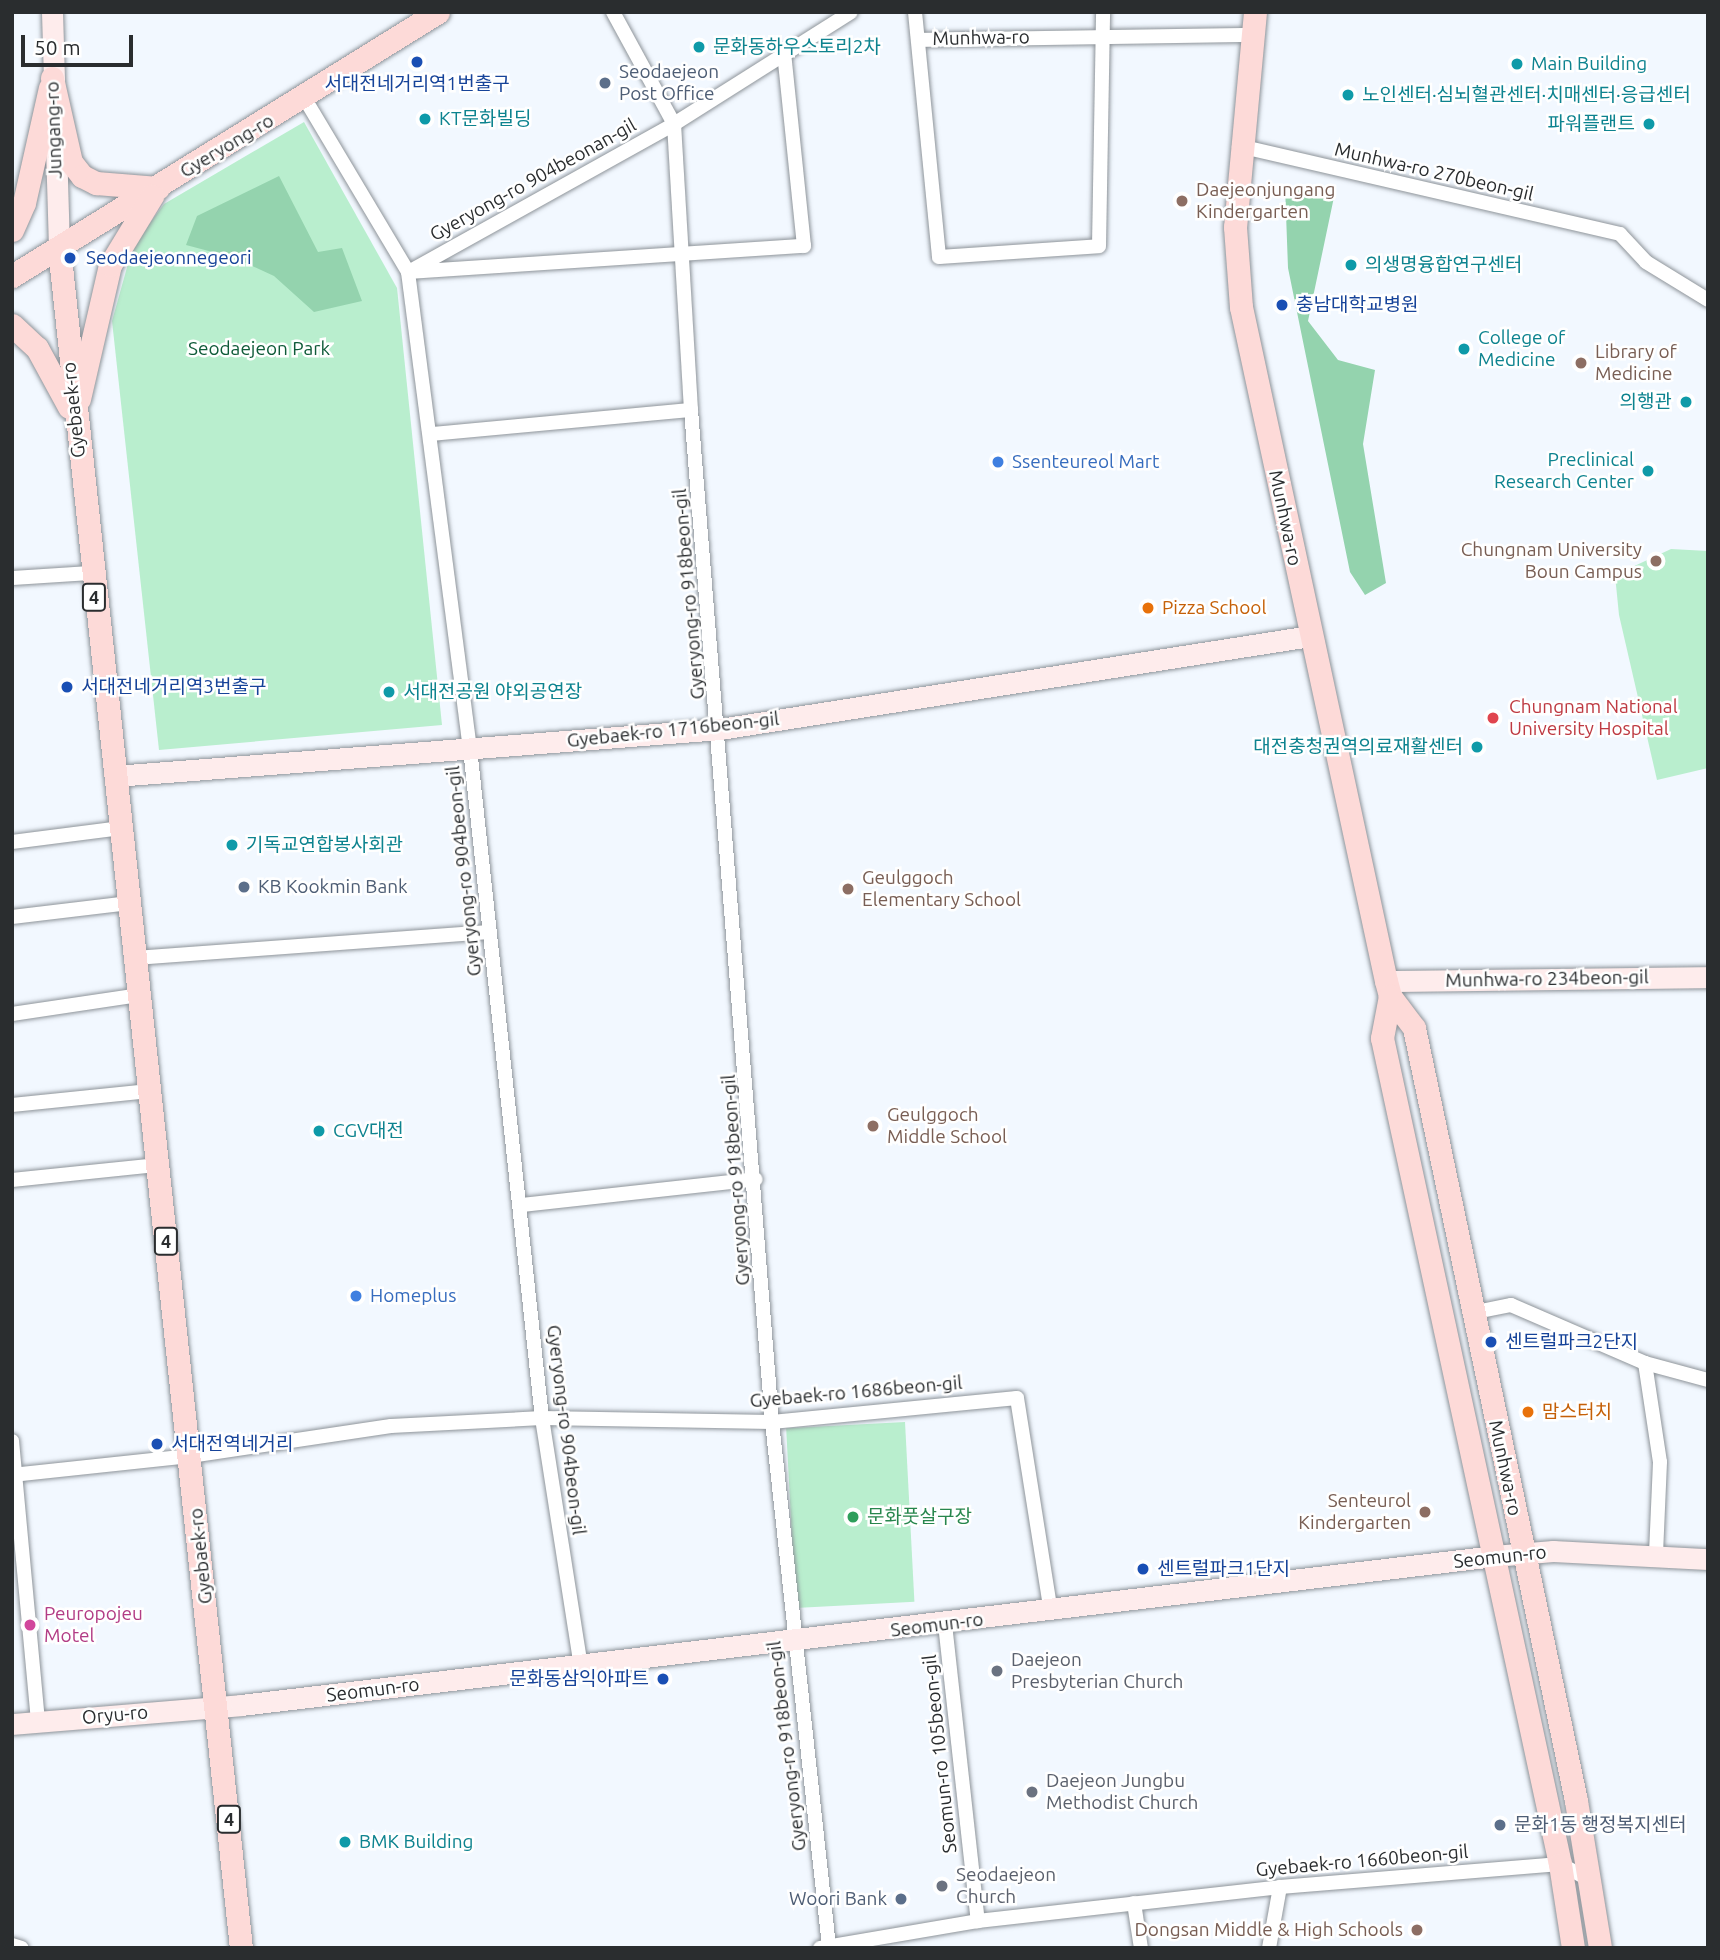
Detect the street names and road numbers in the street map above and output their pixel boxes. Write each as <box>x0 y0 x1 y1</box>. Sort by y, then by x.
street label: Munhwa-ro <box>932 26 1030 50</box>
street label: Jungang-ro <box>41 81 67 179</box>
street label: Gyeryong-ro <box>176 109 278 183</box>
street label: Gyeryong-ro 904beonan-gil <box>426 114 640 246</box>
street label: Munhwa-ro 270beon-gil <box>1332 138 1536 206</box>
street label: Gyebaek-ro <box>58 361 90 459</box>
street label: Munhwa-ro <box>1264 468 1306 568</box>
street label: Gyeryong-ro 918beon-gil <box>668 488 710 700</box>
road number: 4 <box>82 582 106 612</box>
street label: Gyebaek-ro 1716beon-gil <box>566 708 780 752</box>
street label: Gyeryong-ro 904beon-gil <box>442 765 486 977</box>
street label: Munhwa-ro 234beon-gil <box>1445 966 1649 992</box>
street label: Gyeryong-ro 918beon-gil <box>717 1074 755 1286</box>
road number: 4 <box>154 1226 178 1256</box>
street label: Gyeryong-ro 904beon-gil <box>542 1324 590 1536</box>
street label: Gyebaek-ro 1686beon-gil <box>749 1371 963 1413</box>
street label: Munhwa-ro <box>1484 1418 1526 1518</box>
street label: Gyebaek-ro <box>185 1507 217 1605</box>
street label: Seomun-ro <box>1452 1541 1548 1573</box>
street label: Seomun-ro <box>889 1608 985 1642</box>
street label: Gyeryong-ro 918beon-gil <box>763 1640 811 1852</box>
street label: Seomun-ro 105beon-gil <box>918 1654 962 1854</box>
street label: Seomun-ro <box>325 1673 421 1707</box>
street label: Oryu-ro <box>81 1701 149 1729</box>
road number: 4 <box>217 1804 241 1833</box>
street label: Gyebaek-ro 1660beon-gil <box>1255 1840 1469 1882</box>

